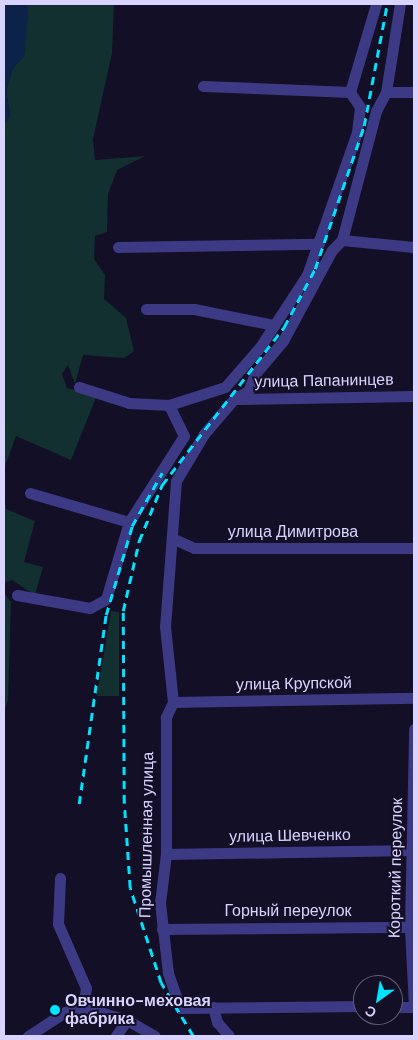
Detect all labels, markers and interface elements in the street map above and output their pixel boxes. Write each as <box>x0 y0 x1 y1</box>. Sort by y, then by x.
street label: улица Папанинцев <box>254 370 394 392</box>
street label: улица Димитрова <box>228 522 358 542</box>
street label: улица Крупской <box>236 673 352 695</box>
street label: Промышленная улица <box>136 752 158 918</box>
street label: Короткий переулок <box>385 798 407 938</box>
street label: улица Шевченко <box>229 825 351 847</box>
street label: Горный переулок <box>224 901 352 921</box>
north arrow <box>353 975 403 1025</box>
place label: Овчинно-меховая фабрика <box>65 991 211 1029</box>
text: С <box>362 1002 380 1022</box>
marker: Овчинно-меховая фабрика <box>49 1004 61 1016</box>

